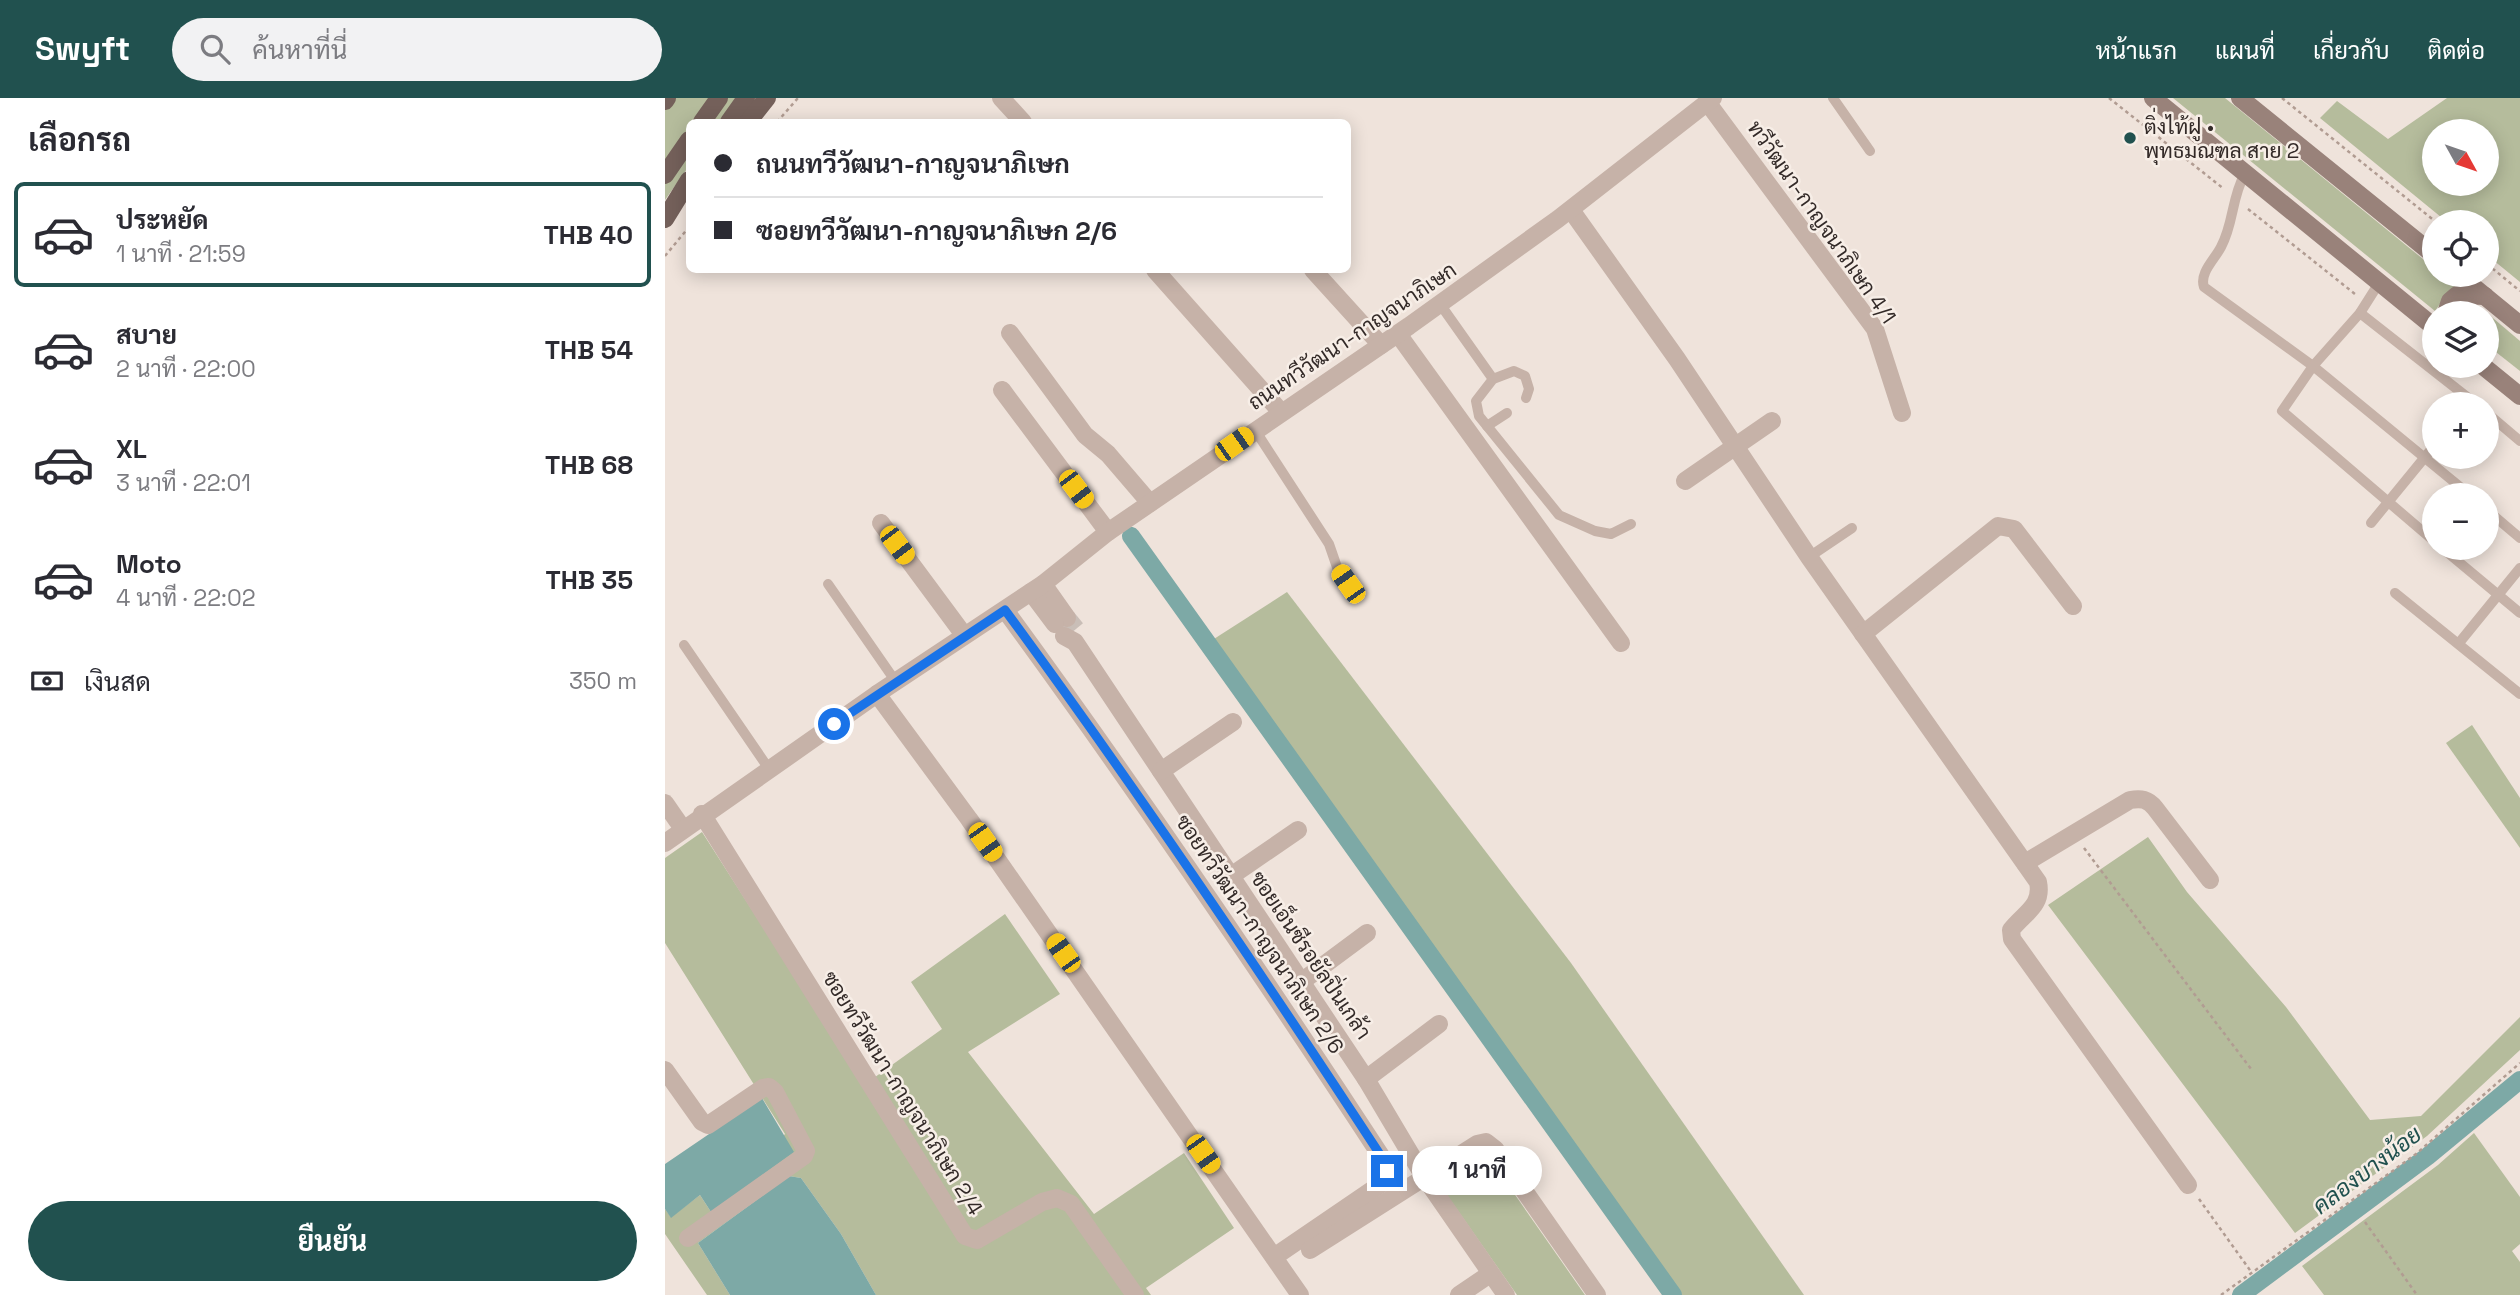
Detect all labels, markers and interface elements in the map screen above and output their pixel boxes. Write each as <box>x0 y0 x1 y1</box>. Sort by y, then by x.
search box <box>172 18 662 81</box>
text: Swyft <box>35 28 130 70</box>
icon: search <box>196 30 234 68</box>
text: ค้นหาที่นี่ <box>252 33 347 67</box>
text: หน้าแรก <box>2096 35 2177 66</box>
text: แผนที่ <box>2215 35 2275 66</box>
text: เกี่ยวกับ <box>2313 35 2390 66</box>
text: ติดต่อ <box>2428 35 2485 66</box>
place label: ติ่งไท้ฝู • พุทธมณฑล สาย 2 <box>2144 107 2300 165</box>
street label: ทวีวัฒนา-กาญจนาภิเษก 4/1 <box>1742 115 1902 329</box>
north arrow <box>2422 119 2499 196</box>
map controls <box>2422 119 2499 560</box>
text: เลือกรถ <box>28 120 131 160</box>
marker: ติ่งไท้ฝู • พุทธมณฑล สาย 2 <box>2122 130 2138 146</box>
text: ถนนทวีวัฒนา-กาญจนาภิเษก <box>756 147 1070 181</box>
icon: car <box>32 203 95 266</box>
text: ประหยัด <box>116 203 209 237</box>
button: locate <box>2422 210 2499 287</box>
text: ซอยทวีวัฒนา-กาญจนาภิเษก 2/6 <box>756 214 1117 248</box>
text: THB 40 <box>543 218 633 252</box>
text: 1 นาที · 21:59 <box>116 239 246 269</box>
street label: ถนนทวีวัฒนา-กาญจนาภิเษก <box>1243 256 1461 416</box>
button: layers <box>2422 301 2499 378</box>
icon: car <box>32 318 95 381</box>
text: สบาย <box>116 318 177 352</box>
text: THB 54 <box>545 333 633 367</box>
text: 2 นาที · 22:00 <box>116 354 256 384</box>
button: + <box>2422 392 2499 469</box>
car <box>1211 423 1258 465</box>
text: XL <box>116 432 147 466</box>
icon: car <box>32 433 95 496</box>
text: THB 68 <box>545 448 633 482</box>
car <box>1055 466 1098 512</box>
text: 3 นาที · 22:01 <box>116 468 251 498</box>
button: − <box>2422 483 2499 560</box>
car <box>876 522 919 568</box>
text: Moto <box>116 547 182 581</box>
icon: car <box>32 548 95 611</box>
car <box>1328 561 1369 607</box>
text: THB 35 <box>545 563 633 597</box>
text: 4 นาที · 22:02 <box>116 583 256 613</box>
icon: cash <box>28 662 66 700</box>
text: เงินสด <box>84 665 151 699</box>
text: 350 m <box>569 666 637 696</box>
route start <box>818 708 850 740</box>
street label: ซอยทวีวัฒนา-กาญจนาภิเษก 2/6 <box>1170 809 1350 1059</box>
car <box>965 819 1006 865</box>
street label: ซอยเอ็นซีรอยัลปิ่นเกล้า <box>1245 863 1382 1044</box>
car <box>1043 930 1084 976</box>
street label: ซอยทวีวัฒนา-กาญจนาภิเษก 2/4 <box>817 966 989 1220</box>
water label: คลองบางน้อย <box>2306 1119 2428 1221</box>
car <box>1183 1131 1224 1177</box>
callout: 1 นาที <box>1411 1146 1541 1196</box>
route end <box>1371 1155 1403 1187</box>
text: 1 นาที <box>1448 1155 1506 1185</box>
button: ยืนยัน <box>28 1201 637 1281</box>

